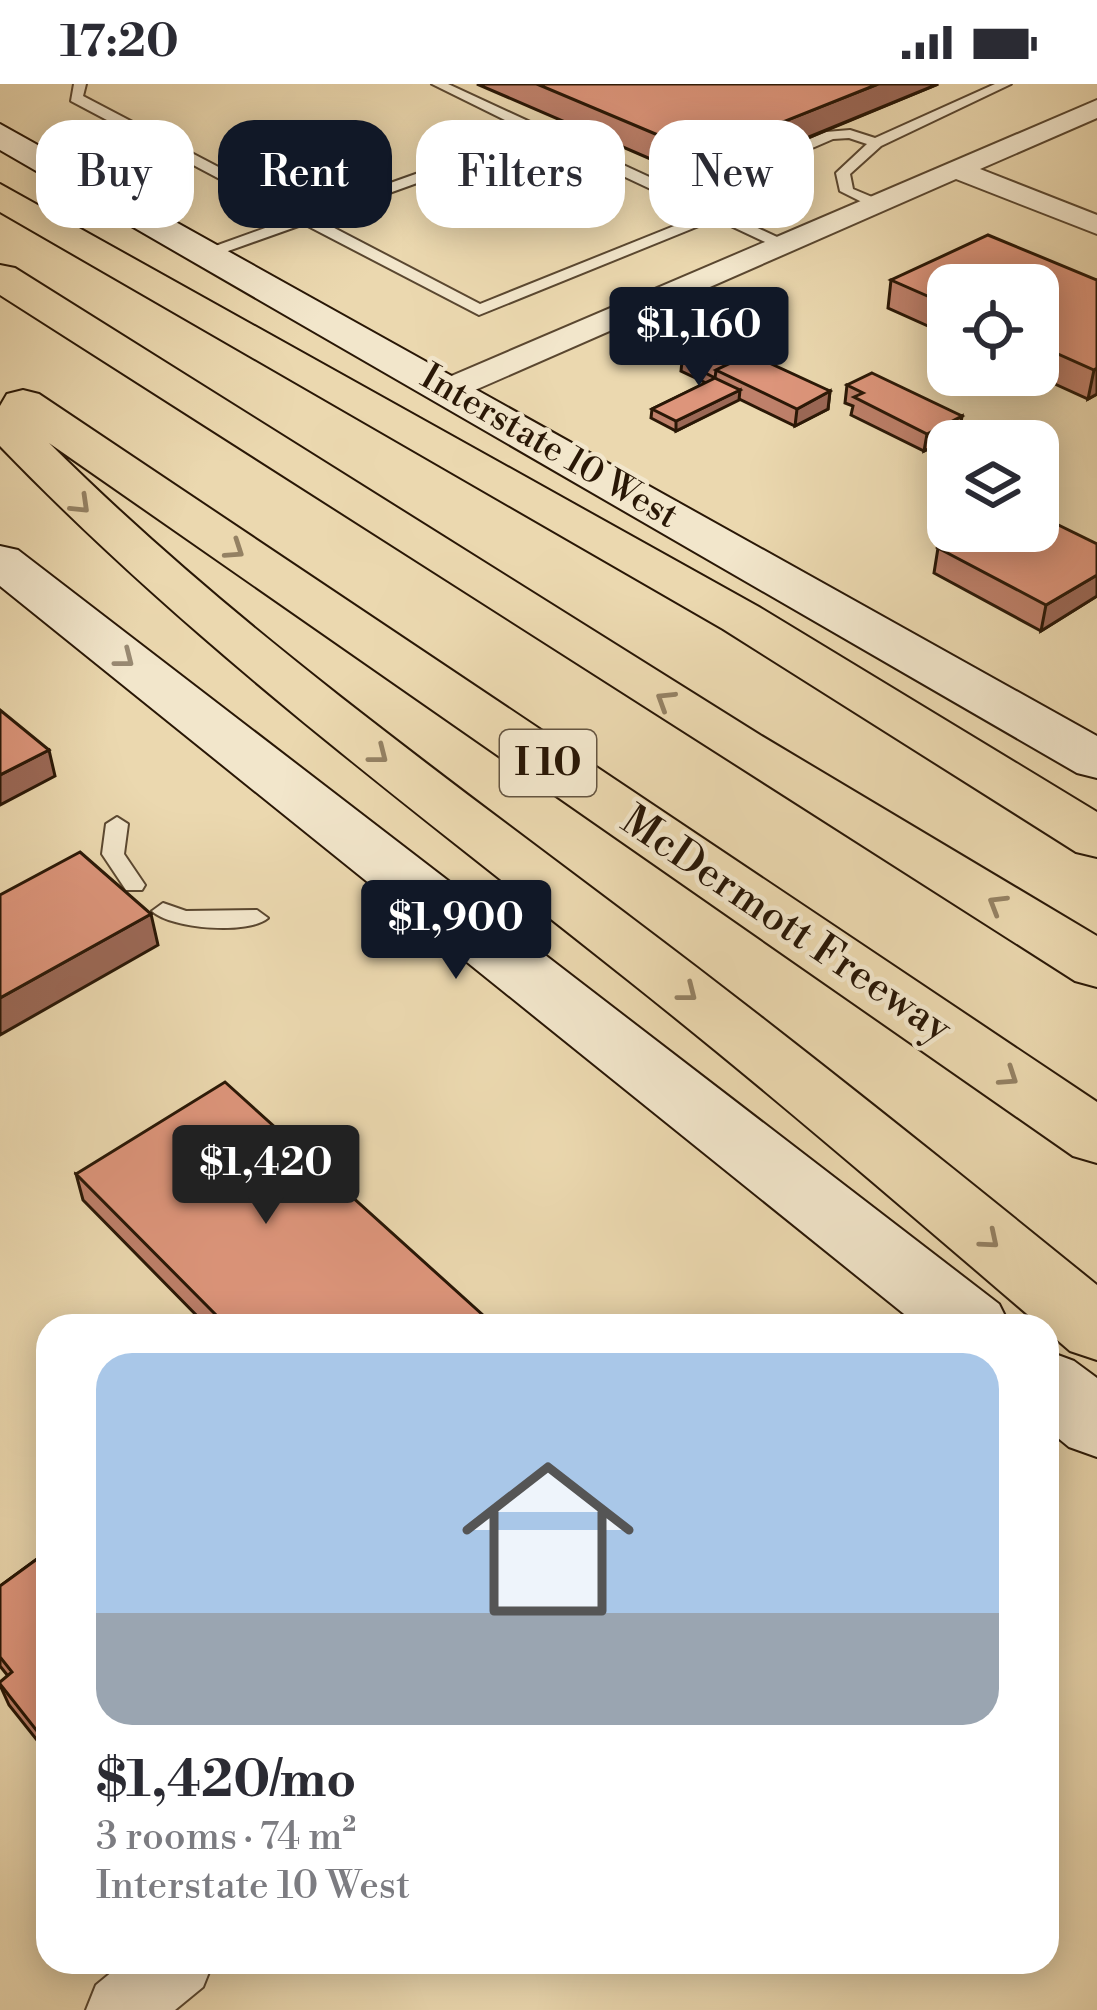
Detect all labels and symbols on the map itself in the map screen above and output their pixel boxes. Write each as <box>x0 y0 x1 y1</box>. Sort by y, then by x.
pin: $1,160 <box>601 287 797 389</box>
street label: Interstate 10 West <box>412 355 686 539</box>
one-way arrow <box>67 490 89 512</box>
one-way arrow <box>222 535 244 557</box>
one-way arrow <box>112 645 134 666</box>
one-way arrow <box>656 691 678 714</box>
road number: I 10 <box>500 730 596 796</box>
one-way arrow <box>366 741 388 762</box>
street label: McDermott Freeway <box>610 795 962 1056</box>
pin: $1,900 <box>358 880 554 982</box>
one-way arrow <box>988 896 1010 918</box>
one-way arrow <box>675 979 697 1001</box>
one-way arrow <box>995 1063 1017 1085</box>
pin: $1,420 <box>168 1125 364 1227</box>
one-way arrow <box>976 1226 998 1248</box>

